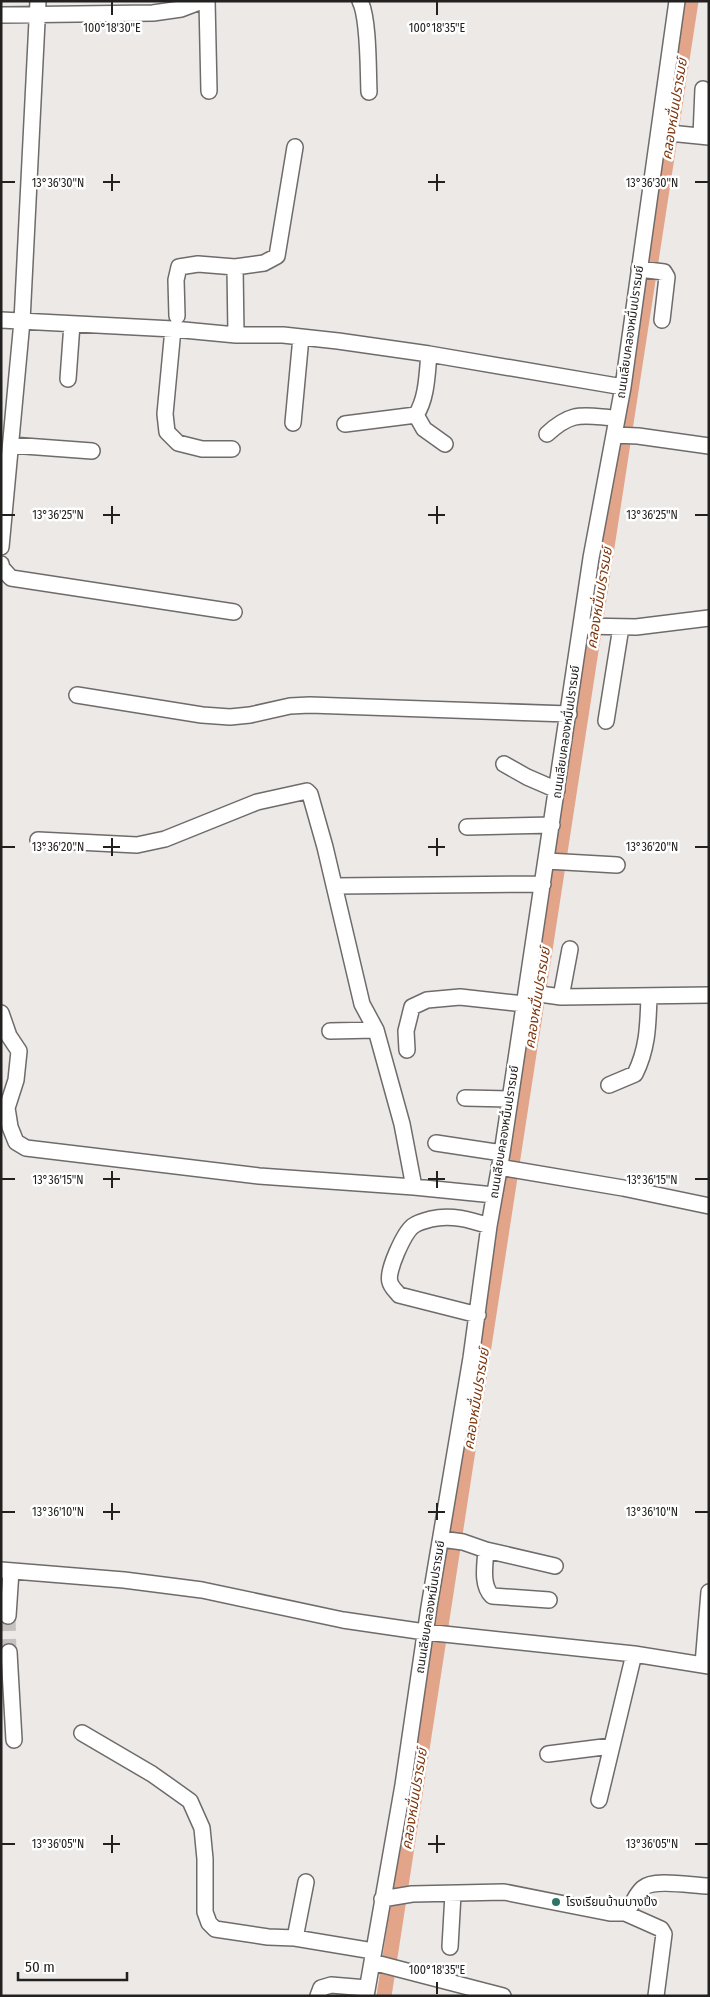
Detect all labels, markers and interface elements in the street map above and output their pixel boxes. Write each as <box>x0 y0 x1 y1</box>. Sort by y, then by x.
text: 100°18'30"E <box>83 21 141 35</box>
text: 100°18'35"E <box>409 21 466 35</box>
water label: คลองหมื่นปรารมย์ <box>656 54 691 161</box>
text: 13°36'30"N <box>32 176 84 190</box>
text: 13°36'30"N <box>626 176 678 190</box>
street label: ถนนเลียบคลองหมื่นปรารมย์ <box>612 264 646 399</box>
text: 13°36'25"N <box>32 508 84 522</box>
text: 13°36'25"N <box>626 508 678 522</box>
water label: คลองหมื่นปรารมย์ <box>581 543 616 650</box>
street label: ถนนเลียบคลองหมื่นปรารมย์ <box>548 664 582 799</box>
text: 13°36'20"N <box>32 840 84 854</box>
text: 13°36'20"N <box>626 840 678 854</box>
water label: คลองหมื่นปรารมย์ <box>519 943 554 1050</box>
street label: ถนนเลียบคลองหมื่นปรารมย์ <box>485 1064 521 1199</box>
text: 13°36'15"N <box>33 1173 83 1187</box>
text: 13°36'15"N <box>627 1173 677 1187</box>
water label: คลองหมื่นปรารมย์ <box>458 1344 493 1451</box>
text: 13°36'10"N <box>32 1505 84 1519</box>
text: 13°36'10"N <box>626 1505 678 1519</box>
street label: ถนนเลียบคลองหมื่นปรารมย์ <box>411 1539 447 1674</box>
water label: คลองหมื่นปรารมย์ <box>396 1744 431 1851</box>
text: 13°36'05"N <box>32 1837 84 1851</box>
text: 13°36'05"N <box>626 1837 678 1851</box>
place label: โรงเรียนบ้านบางปิ้ง <box>566 1894 657 1909</box>
marker: โรงเรียนบ้านบางปิ้ง <box>550 1896 562 1908</box>
scale bar <box>18 1950 126 1982</box>
text: 50 m <box>25 1958 55 1976</box>
text: 100°18'35"E <box>409 1963 466 1977</box>

